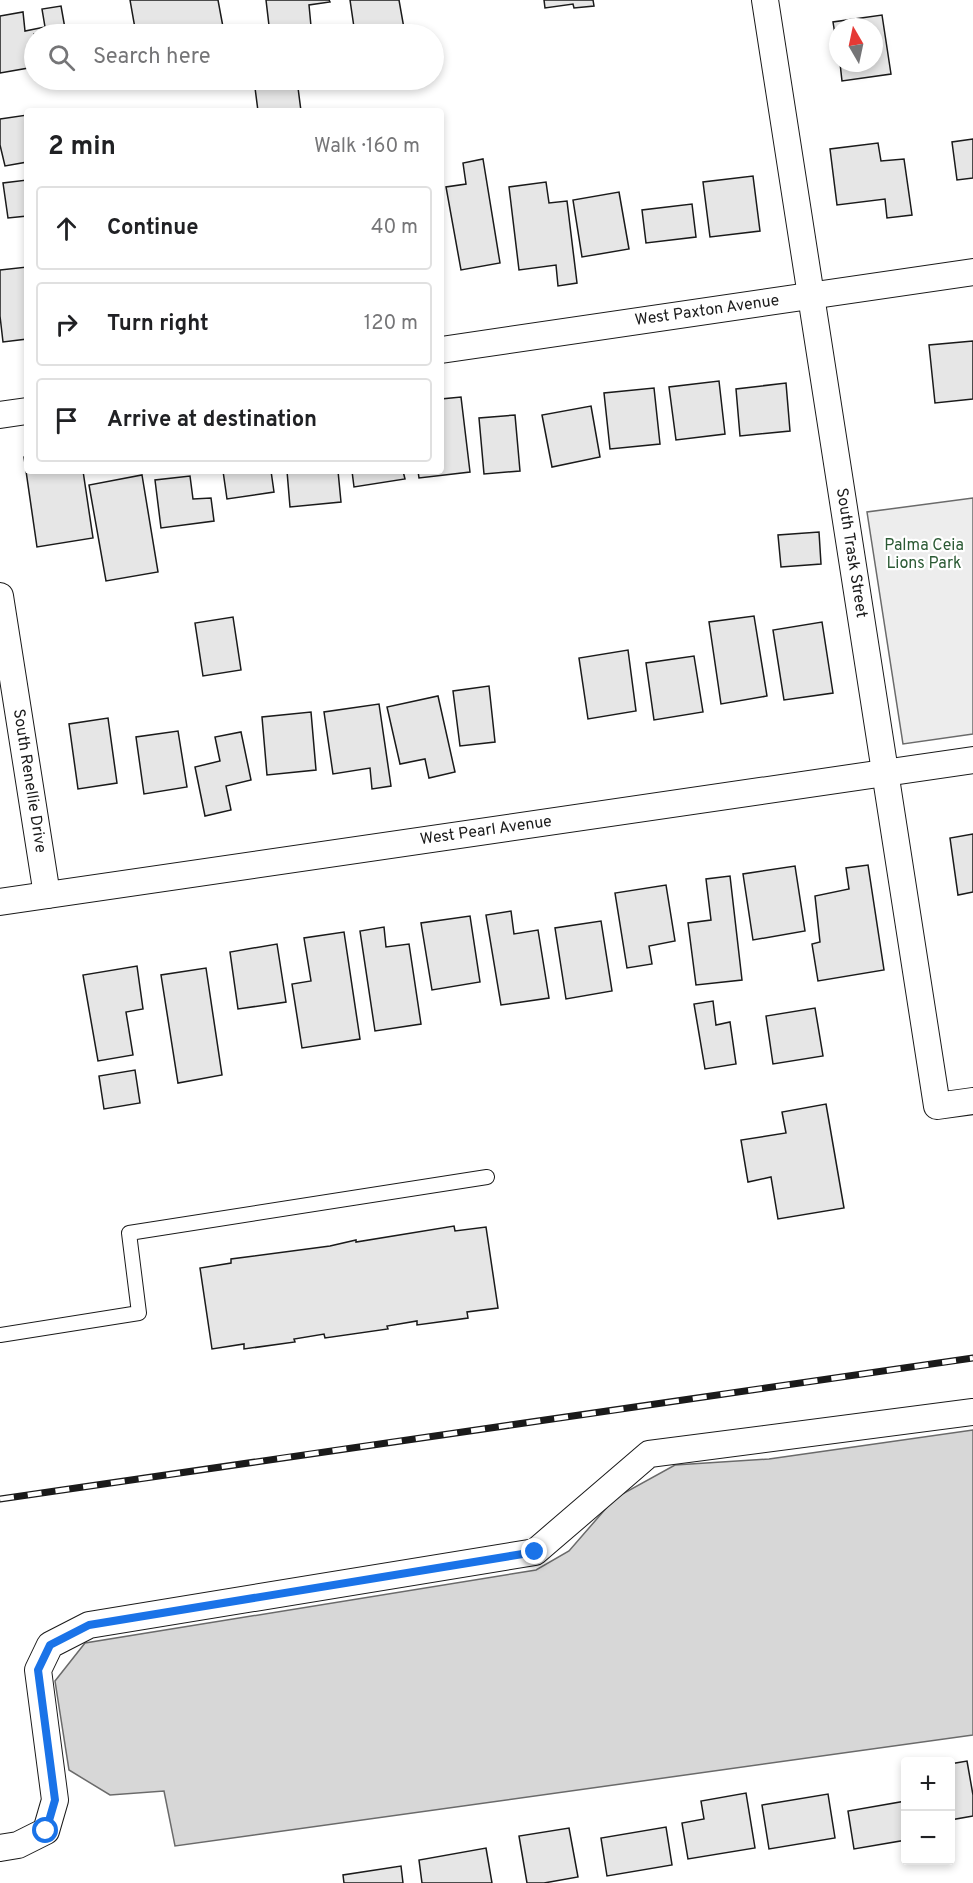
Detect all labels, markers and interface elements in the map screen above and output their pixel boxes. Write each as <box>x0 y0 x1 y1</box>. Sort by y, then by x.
north arrow <box>829 18 883 72</box>
search box <box>24 24 444 90</box>
icon: search <box>45 41 78 74</box>
text: Search here <box>93 44 211 71</box>
text: 2 min <box>48 131 116 164</box>
text: Walk · 160 m <box>314 134 420 160</box>
icon: ahead <box>50 212 83 245</box>
text: Continue <box>107 215 198 242</box>
text: 40 m <box>371 215 418 241</box>
street label: West Paxton Avenue <box>634 291 780 331</box>
icon: right <box>50 308 83 341</box>
text: Turn right <box>107 311 209 338</box>
text: 120 m <box>364 311 418 337</box>
icon: arrive <box>50 404 83 437</box>
text: Arrive at destination <box>107 407 317 434</box>
street label: South Trask Street <box>831 487 871 619</box>
park label: Palma Ceia Lions Park <box>884 536 964 574</box>
street label: South Renellie Drive <box>8 708 50 854</box>
street label: West Pearl Avenue <box>419 812 553 850</box>
route end <box>521 1538 547 1564</box>
map controls <box>901 1757 955 1865</box>
button: + <box>901 1757 955 1811</box>
button: − <box>901 1811 955 1865</box>
route start <box>32 1817 58 1843</box>

